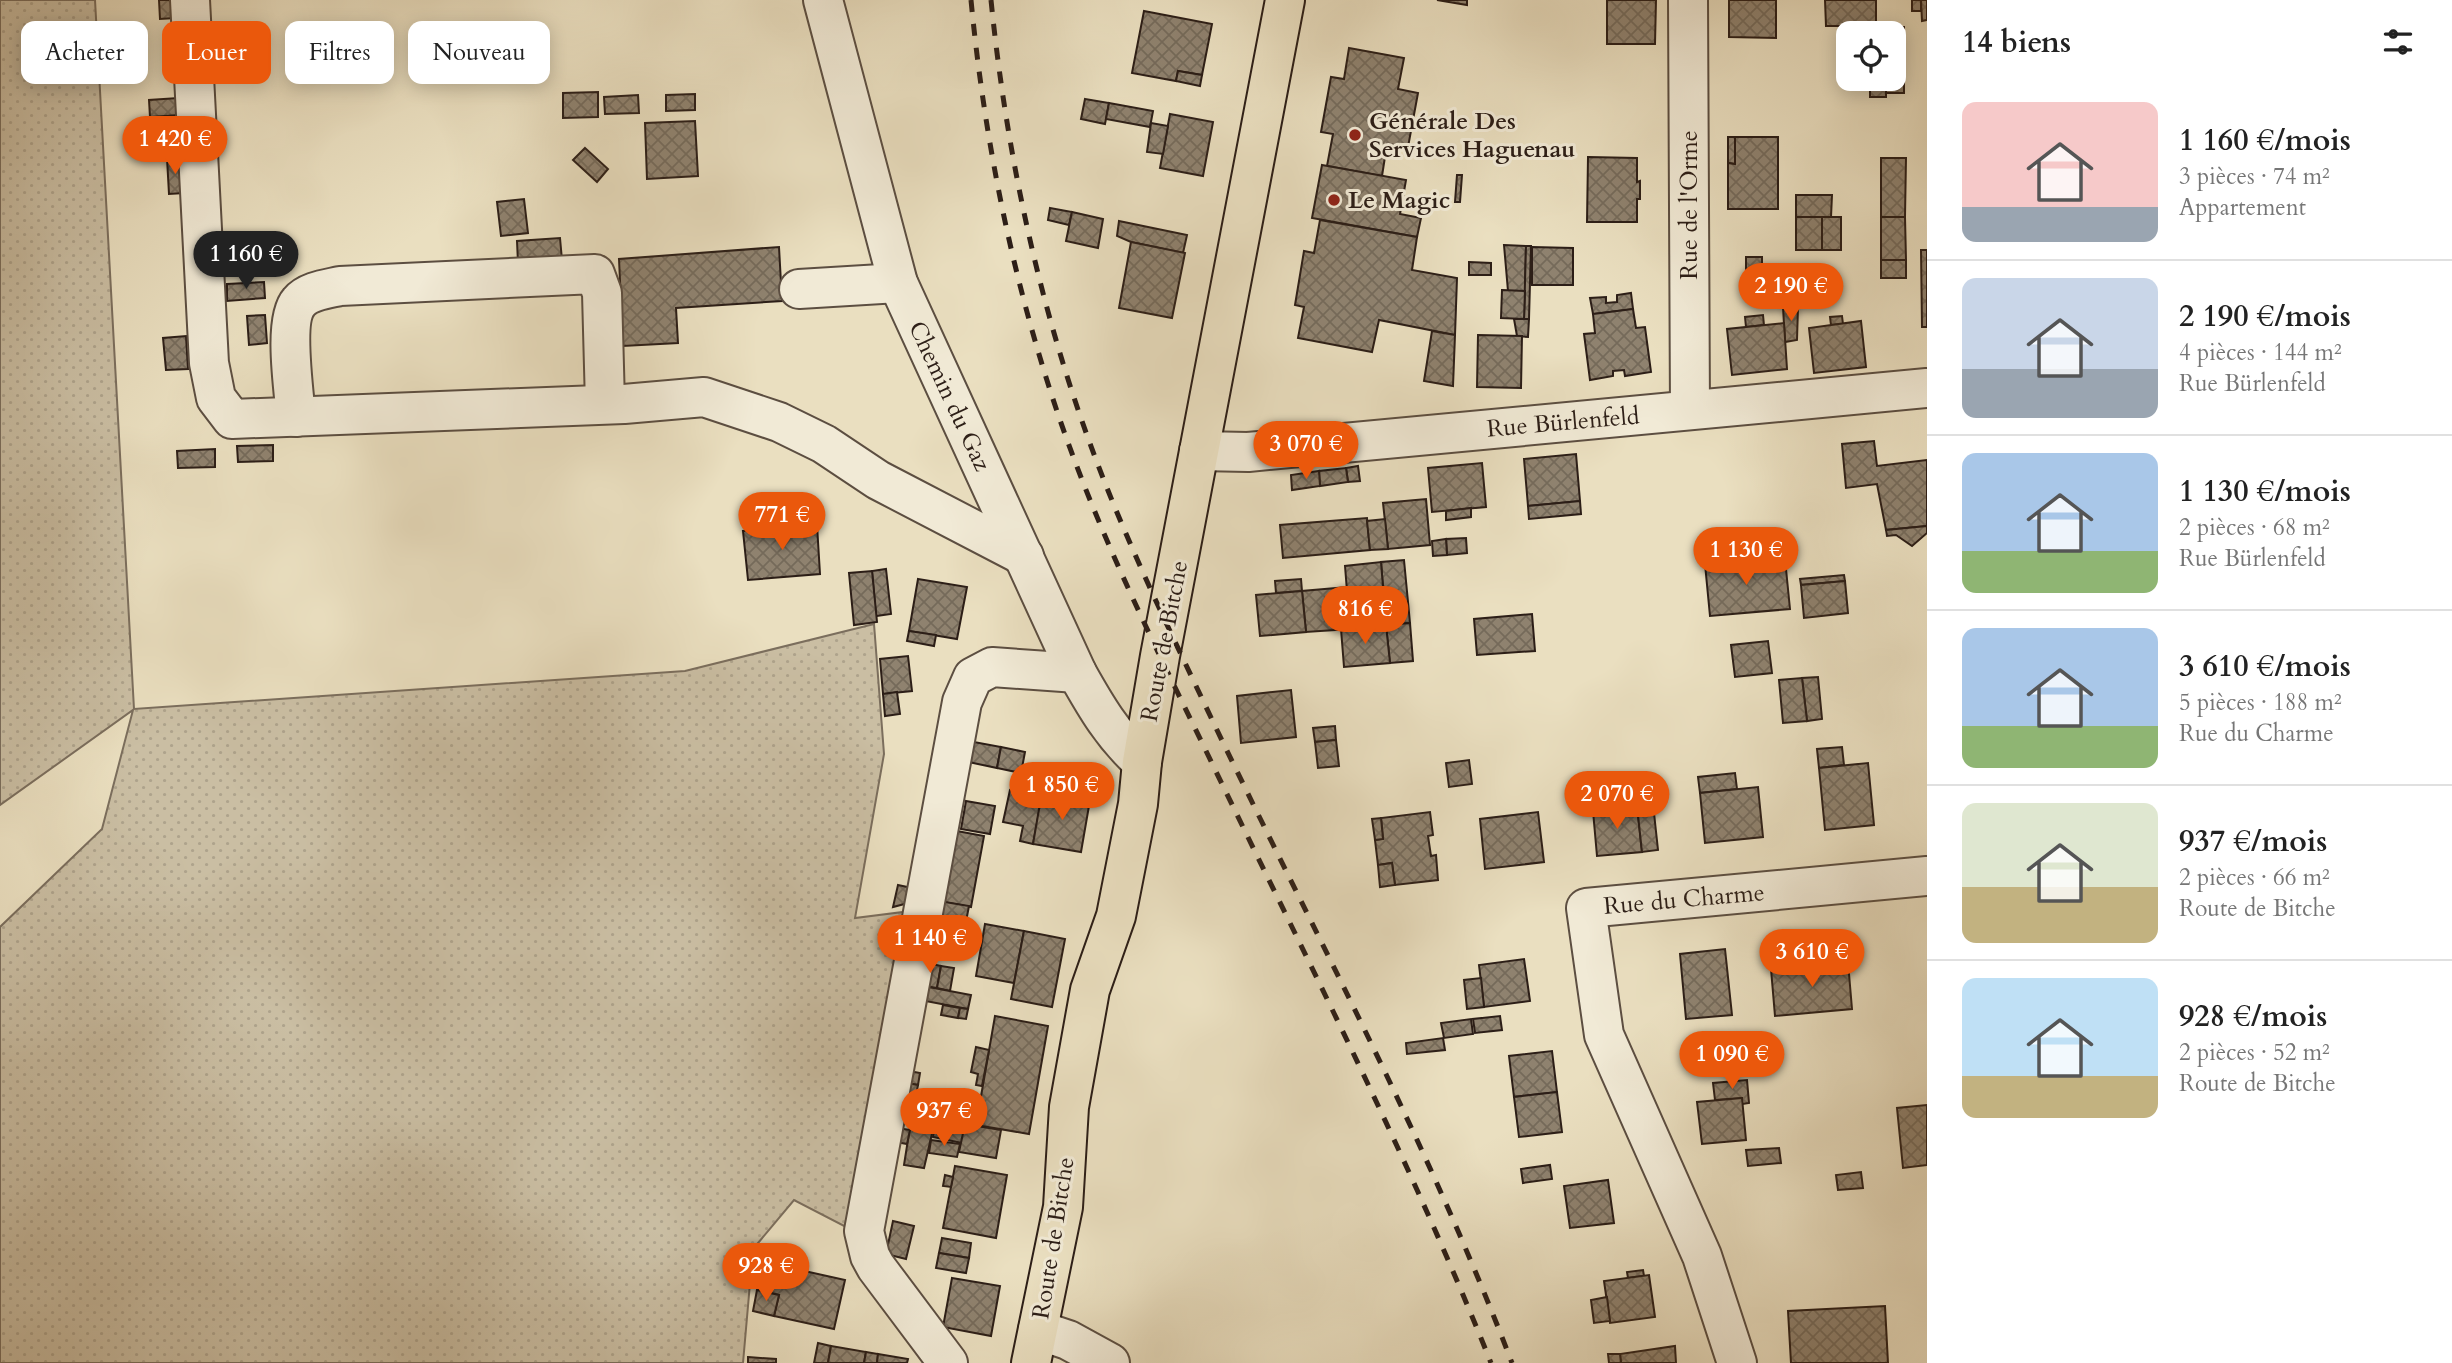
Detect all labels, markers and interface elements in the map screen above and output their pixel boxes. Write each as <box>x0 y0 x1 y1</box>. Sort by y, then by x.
chip: Acheter <box>21 21 148 84</box>
chip: Louer <box>162 21 271 84</box>
chip: Filtres <box>285 21 394 84</box>
chip: Nouveau <box>408 21 550 84</box>
map controls <box>1836 21 1906 91</box>
button: locate <box>1836 21 1906 91</box>
text: 14 biens <box>1962 22 2071 63</box>
icon: filters <box>2379 23 2417 61</box>
place label: Générale Des Services Haguenau <box>1369 105 1575 166</box>
pin: 1 420 € <box>110 116 240 176</box>
text: 1 160 €/mois <box>2179 120 2351 161</box>
text: 1 420 € <box>138 123 212 154</box>
marker: Générale Des Services Haguenau <box>1347 127 1363 143</box>
street label: Rue de l'Orme <box>1673 130 1706 280</box>
icon: home <box>2018 130 2102 214</box>
text: 3 pièces · 74 m² <box>2179 161 2330 192</box>
place label: Le Magic <box>1348 184 1450 217</box>
marker: Le Magic <box>1326 192 1342 208</box>
text: Appartement <box>2179 192 2306 223</box>
pin: 1 160 € <box>181 232 311 291</box>
text: 1 160 € <box>209 238 283 269</box>
pin: 2 190 € <box>1726 264 1856 323</box>
text: 2 190 € <box>1754 270 1828 301</box>
text: 2 190 €/mois <box>2179 296 2351 337</box>
icon: home <box>2018 306 2102 390</box>
street label: Chemin du Gaz <box>900 316 999 477</box>
text: 4 pièces · 144 m² <box>2179 337 2342 368</box>
text: Rue Bürlenfeld <box>2179 368 2326 399</box>
street label: Rue Bürlenfeld <box>1485 399 1641 446</box>
pin: 3 070 € <box>1241 421 1371 481</box>
text: 3 070 € <box>1269 428 1343 459</box>
text: 1 130 €/mois <box>2179 471 2351 512</box>
icon: home <box>2018 481 2102 565</box>
pin: 771 € <box>733 492 831 552</box>
text: 771 € <box>754 499 810 530</box>
text: 2 pièces · 68 m² <box>2179 512 2330 543</box>
pin: 1 130 € <box>1681 528 1811 587</box>
text: 1 130 € <box>1709 534 1783 565</box>
text: Rue Bürlenfeld <box>2179 543 2326 574</box>
street label: Route de Bitche <box>1133 558 1196 724</box>
pin: 816 € <box>1316 586 1414 646</box>
text: 816 € <box>1337 593 1393 624</box>
text: 3 610 €/mois <box>2179 646 2351 687</box>
icon: home <box>2018 656 2102 740</box>
text: 5 pièces · 188 m² <box>2179 687 2342 718</box>
text: Rue du Charme <box>2179 718 2334 749</box>
pin: 1 850 € <box>997 762 1127 822</box>
text: 1 850 € <box>1025 769 1099 800</box>
pin: 2 070 € <box>1552 772 1682 831</box>
text: 2 070 € <box>1580 778 1654 809</box>
text: 937 €/mois <box>2179 821 2327 862</box>
icon: home <box>2018 831 2102 915</box>
text: 2 pièces · 66 m² <box>2179 862 2330 893</box>
street label: Rue du Charme <box>1602 876 1766 923</box>
text: Route de Bitche <box>2179 893 2336 924</box>
pin: 1 140 € <box>865 916 995 975</box>
text: 1 140 € <box>893 922 967 953</box>
pin: 3 610 € <box>1747 930 1877 989</box>
text: 3 610 € <box>1775 936 1849 967</box>
text: 928 €/mois <box>2179 996 2327 1037</box>
icon: home <box>2018 1006 2102 1090</box>
pin: 1 090 € <box>1667 1032 1797 1091</box>
text: 2 pièces · 52 m² <box>2179 1037 2330 1068</box>
text: 1 090 € <box>1695 1038 1769 1069</box>
text: Route de Bitche <box>2179 1068 2336 1099</box>
pin: 937 € <box>895 1088 993 1148</box>
text: 937 € <box>916 1095 972 1126</box>
street label: Route de Bitche <box>1024 1155 1083 1321</box>
pin: 928 € <box>717 1244 815 1303</box>
text: 928 € <box>738 1250 794 1281</box>

